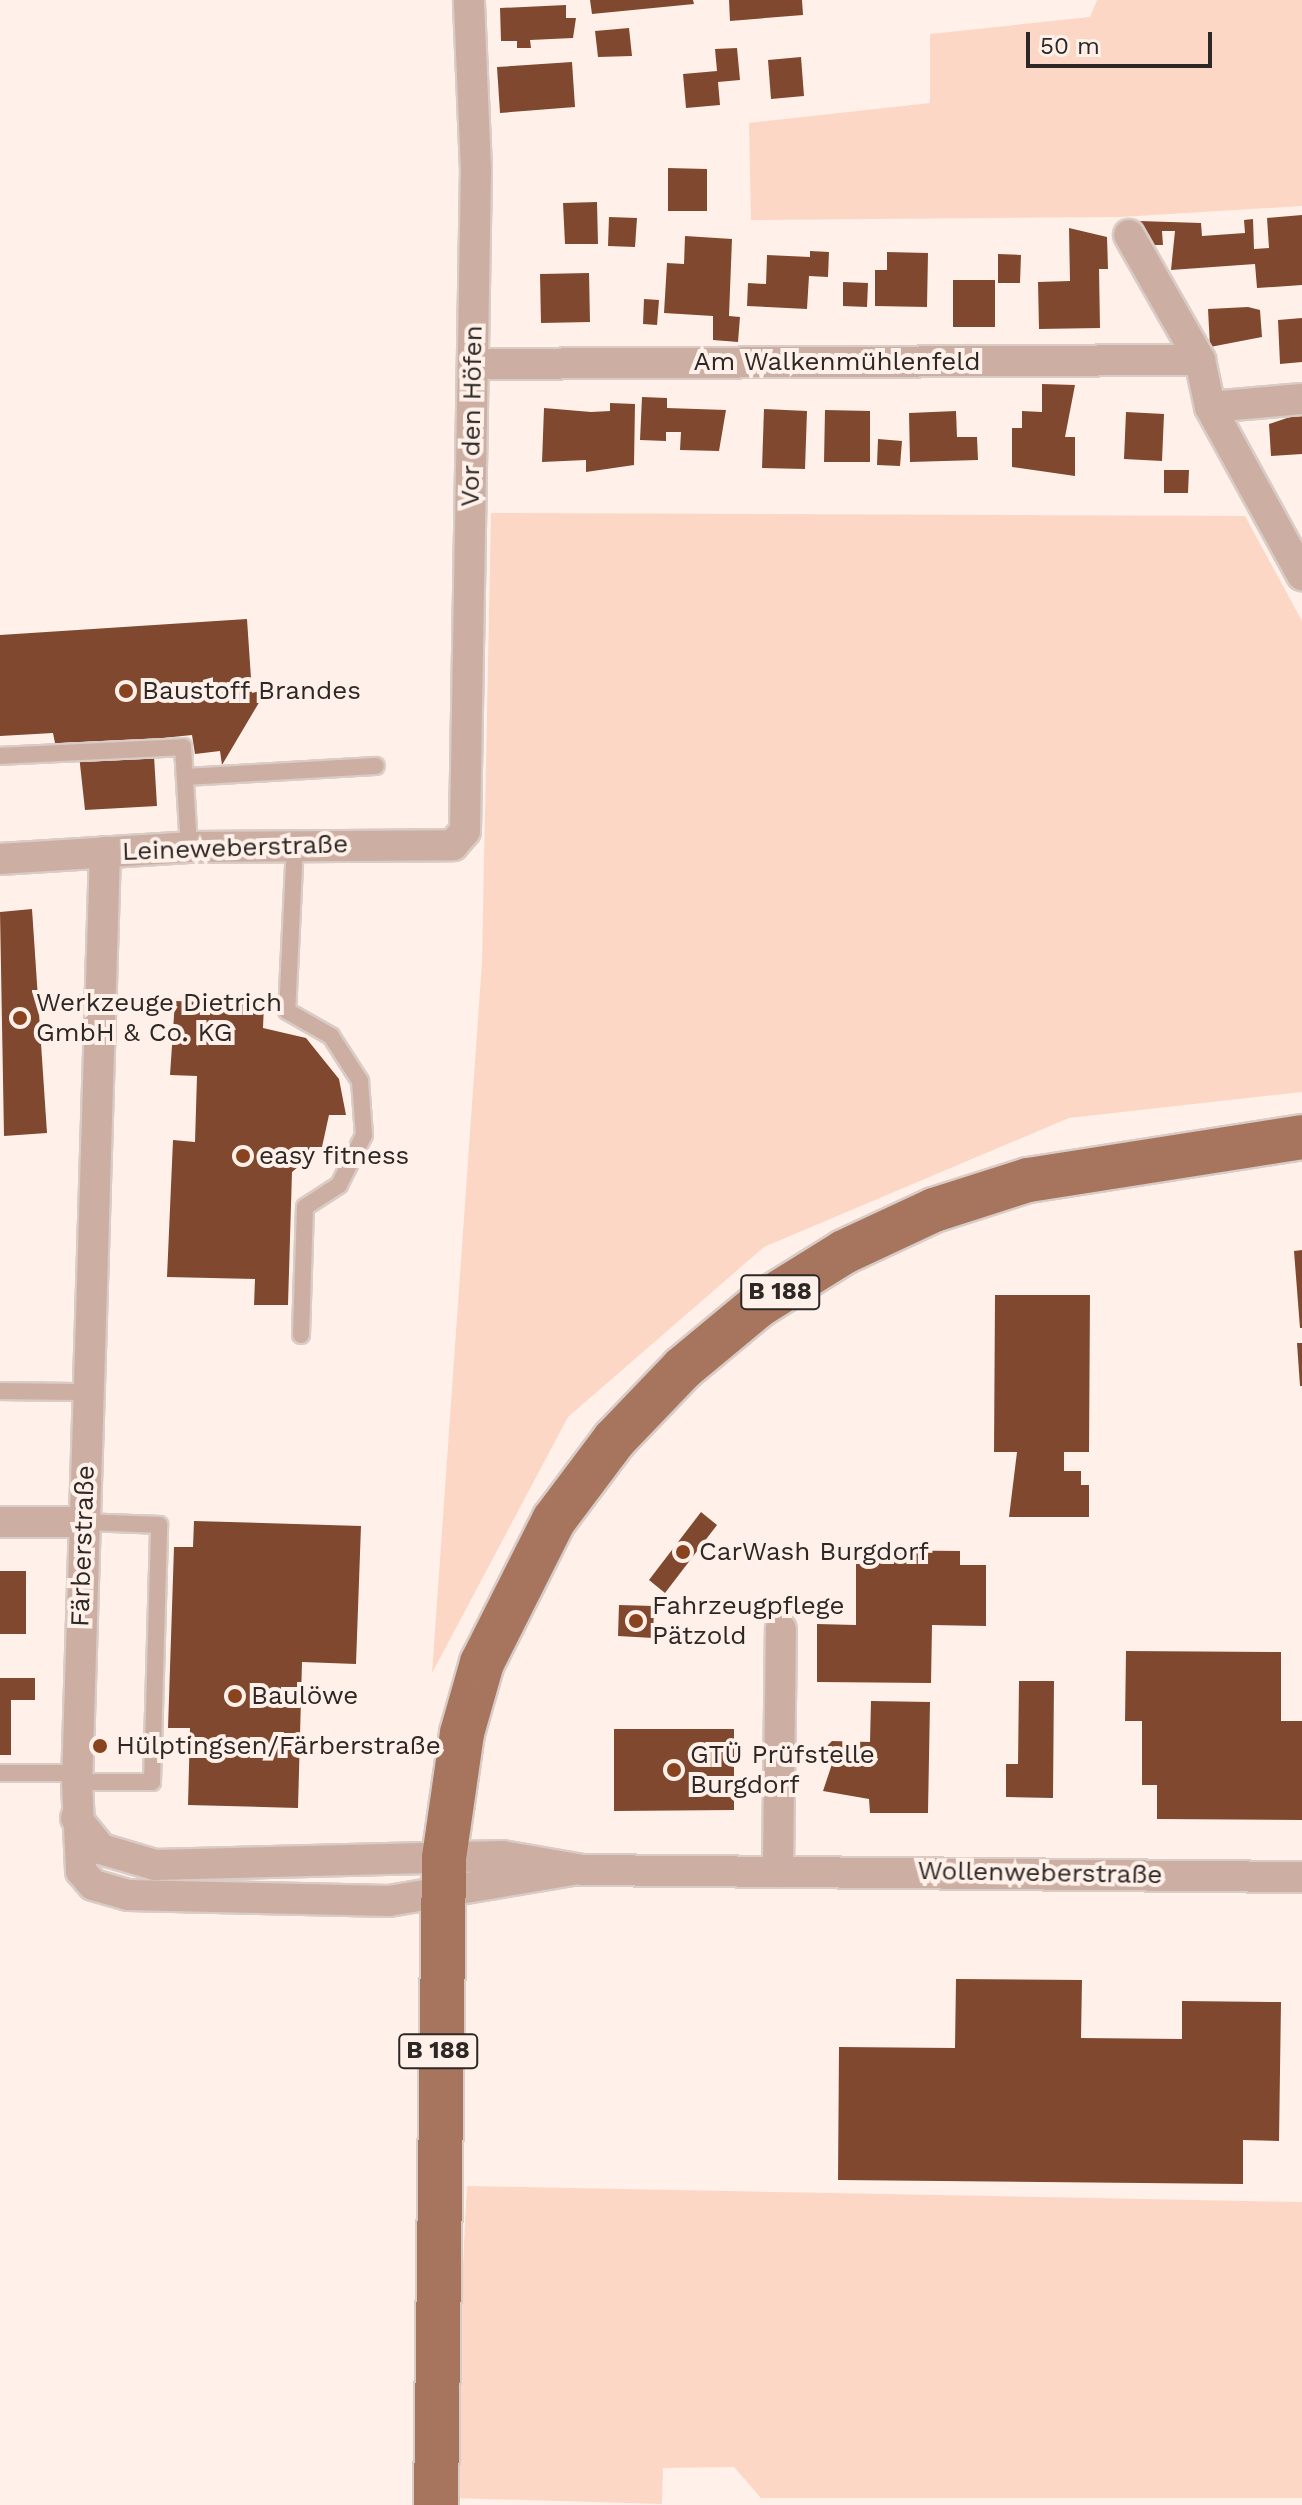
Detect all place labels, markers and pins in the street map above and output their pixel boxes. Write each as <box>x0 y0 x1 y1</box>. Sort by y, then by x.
place label: Baustoff Brandes <box>142 675 362 707</box>
marker: Baustoff Brandes <box>117 682 135 700</box>
place label: Werkzeuge Dietrich GmbH & Co. KG <box>36 987 282 1048</box>
marker: Werkzeuge Dietrich GmbH & Co. KG <box>11 1009 29 1027</box>
place label: easy fitness <box>259 1140 410 1172</box>
marker: easy fitness <box>234 1147 252 1165</box>
place label: CarWash Burgdorf <box>699 1536 929 1568</box>
marker: CarWash Burgdorf <box>674 1543 692 1561</box>
place label: Fahrzeugpflege Pätzold <box>652 1590 845 1652</box>
marker: Fahrzeugpflege Pätzold <box>627 1612 645 1630</box>
place label: Baulöwe <box>251 1680 358 1712</box>
marker: Baulöwe <box>226 1687 244 1705</box>
place label: Hülptingsen/Färberstraße <box>116 1730 441 1762</box>
marker: Hülptingsen/Färberstraße <box>91 1737 109 1755</box>
place label: GTÜ Prüfstelle Burgdorf <box>690 1739 875 1800</box>
marker: GTÜ Prüfstelle Burgdorf <box>665 1761 683 1779</box>

